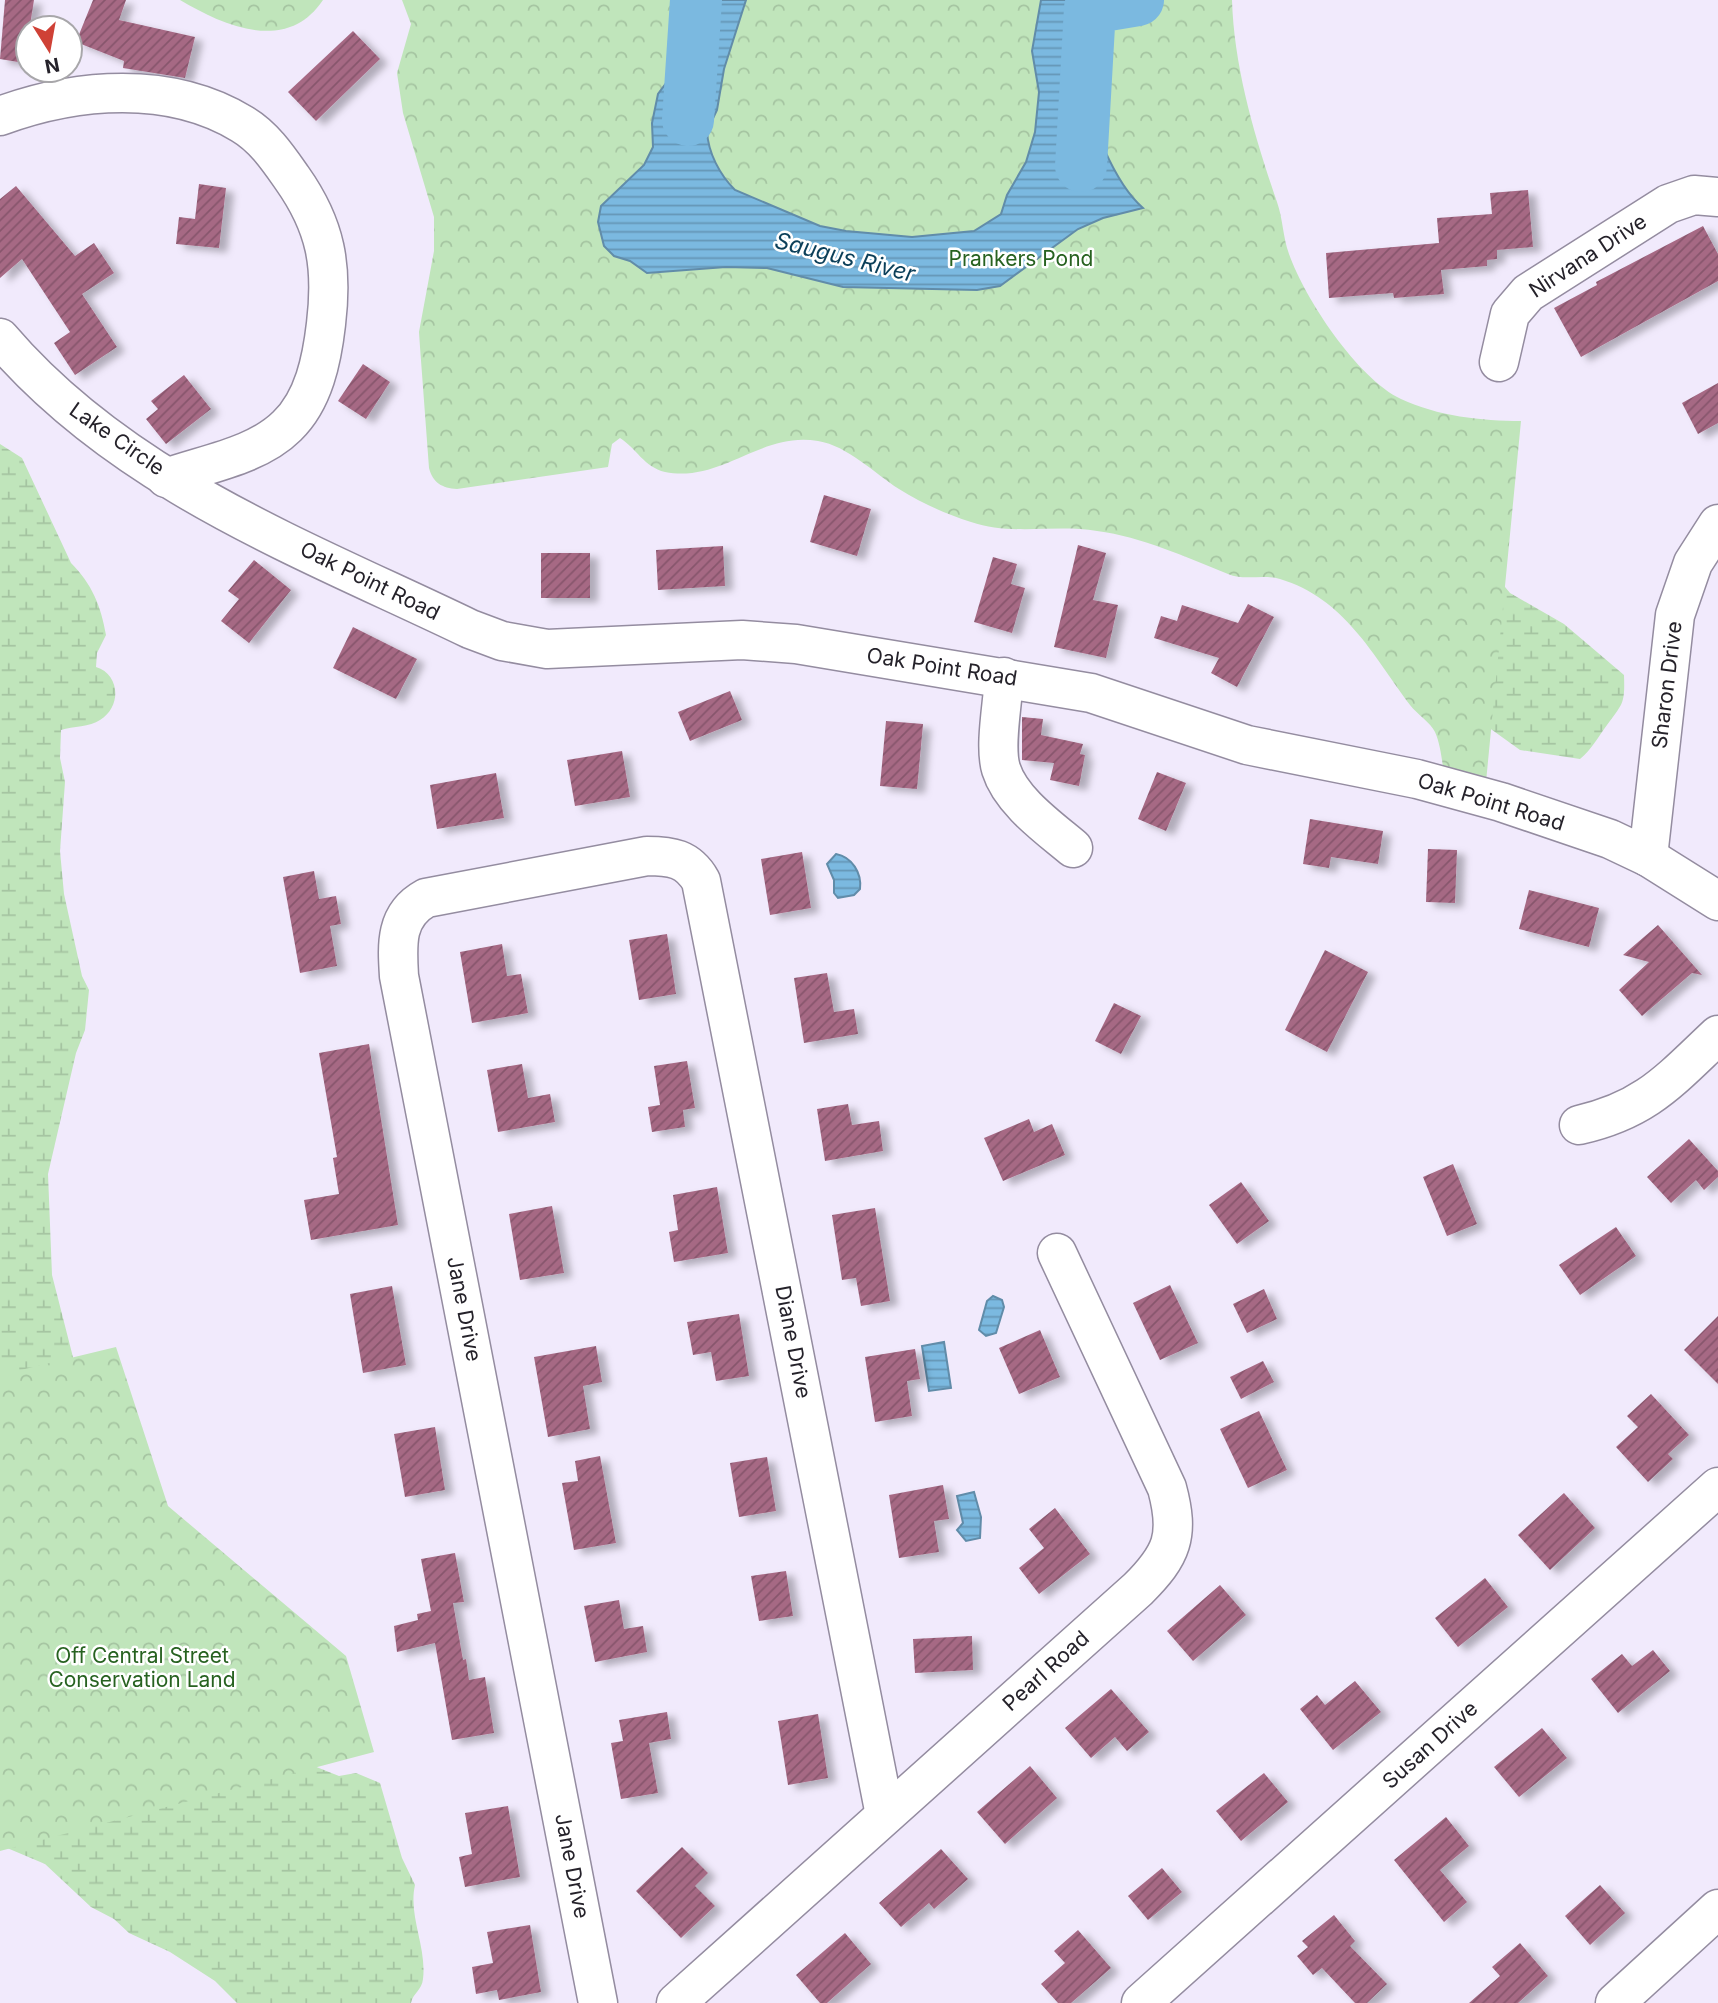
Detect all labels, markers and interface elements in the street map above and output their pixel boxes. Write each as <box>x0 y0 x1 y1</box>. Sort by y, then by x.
north arrow <box>14 14 84 84</box>
text: N <box>43 53 61 78</box>
street label: Nirvana Drive <box>1524 208 1651 303</box>
water label: Saugus River <box>772 226 919 288</box>
park label: Prankers Pond <box>949 246 1093 271</box>
street label: Lake Circle <box>65 397 170 480</box>
street label: Oak Point Road <box>296 536 444 625</box>
street label: Sharon Drive <box>1646 620 1687 750</box>
street label: Oak Point Road <box>865 642 1019 691</box>
street label: Oak Point Road <box>1415 767 1568 836</box>
street label: Jane Drive <box>442 1254 487 1364</box>
street label: Diane Drive <box>770 1283 817 1401</box>
street label: Pearl Road <box>997 1625 1094 1716</box>
park label: Off Central Street Conservation Land <box>48 1643 236 1692</box>
street label: Susan Drive <box>1377 1695 1482 1794</box>
street label: Jane Drive <box>550 1811 595 1921</box>

